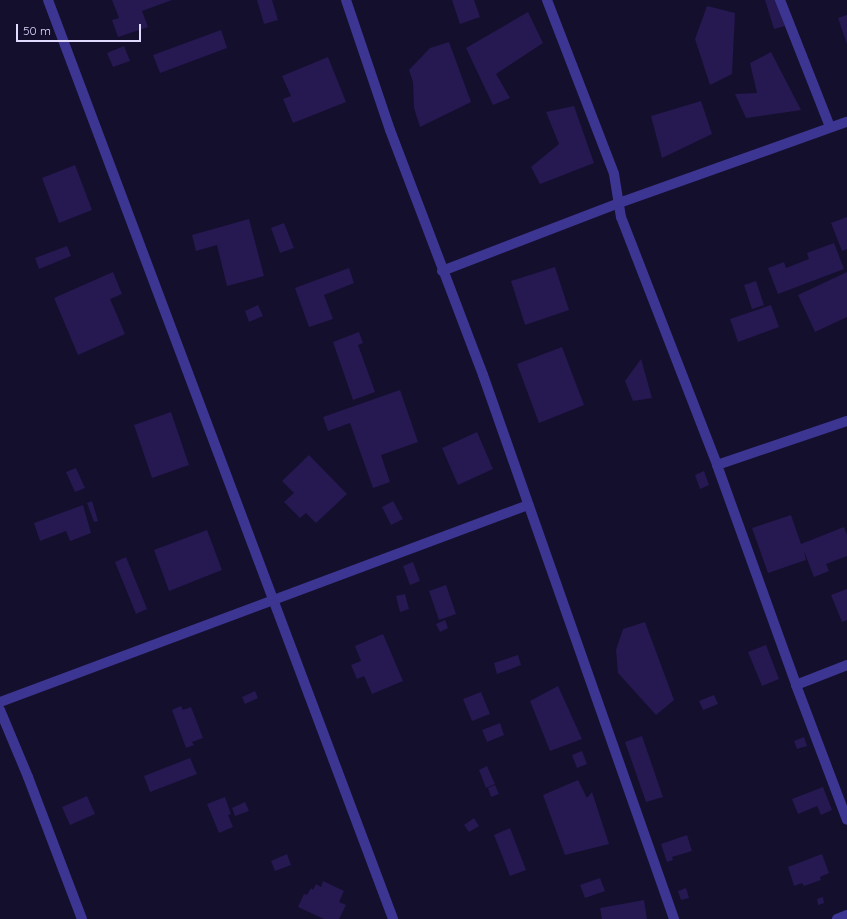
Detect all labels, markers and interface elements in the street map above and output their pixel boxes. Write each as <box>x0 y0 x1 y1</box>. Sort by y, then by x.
scale bar <box>18 16 143 42</box>
text: 50 m <box>23 23 51 38</box>

